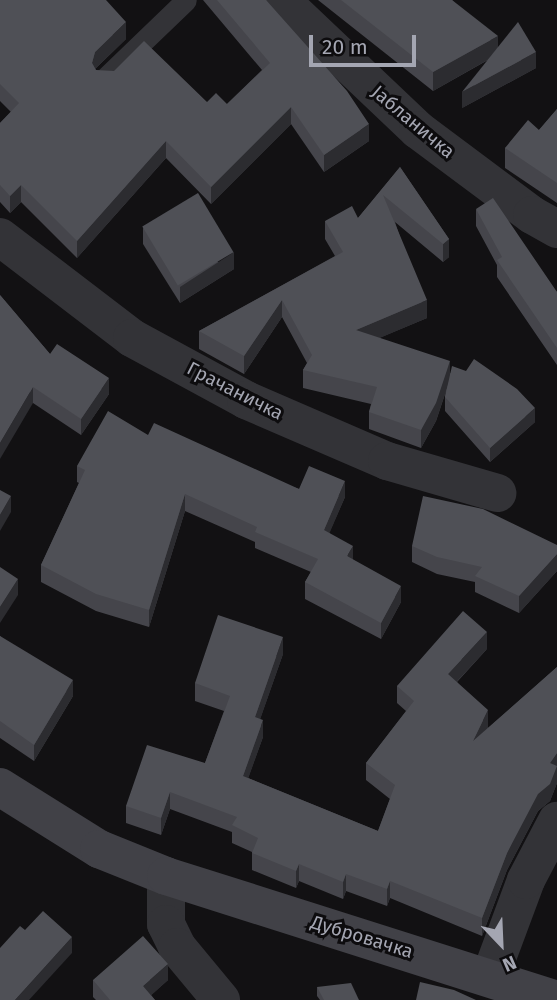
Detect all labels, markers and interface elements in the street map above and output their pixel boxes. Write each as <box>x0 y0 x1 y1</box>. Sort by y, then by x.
scale bar <box>312 21 419 65</box>
text: 20 m <box>322 34 368 60</box>
street label: Јабланичка <box>367 81 459 163</box>
street label: Грачаничка <box>183 357 287 425</box>
north arrow <box>466 909 536 979</box>
street label: Дубровачка <box>308 911 416 963</box>
text: N <box>499 951 520 977</box>

